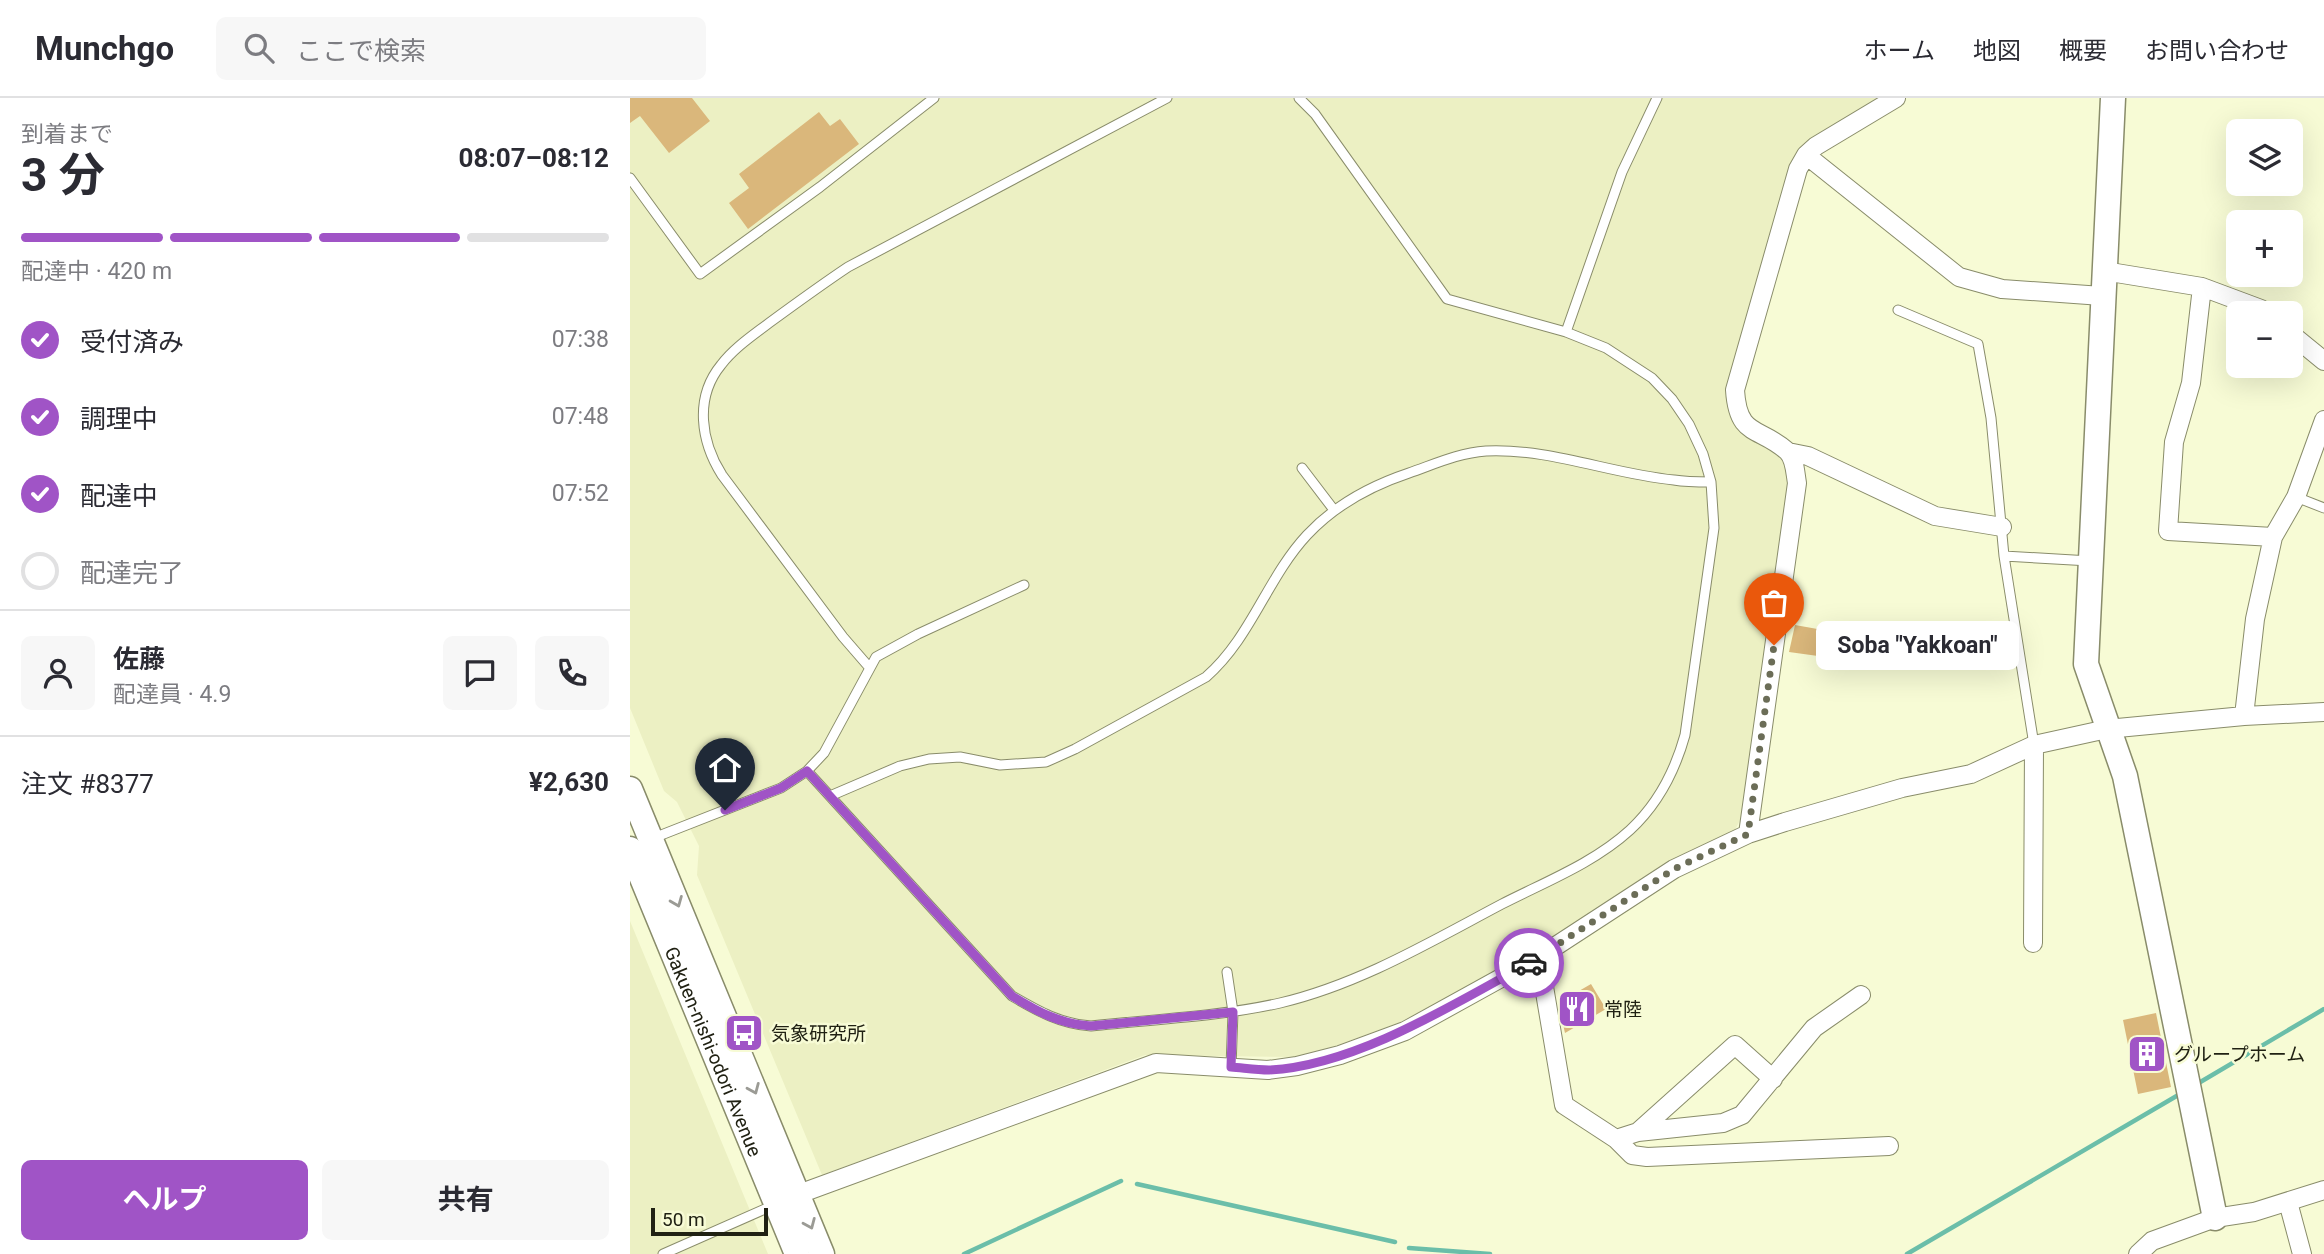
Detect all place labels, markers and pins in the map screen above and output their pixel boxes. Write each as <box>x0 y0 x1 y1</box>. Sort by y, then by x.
pin <box>1744 573 1804 645</box>
callout: Soba "Yakkoan" <box>1816 620 2019 670</box>
pin <box>695 738 755 810</box>
restaurant icon: 常陸 <box>1556 988 1598 1030</box>
place label: 常陸 <box>1604 998 1642 1021</box>
bus stop icon: 気象研究所 <box>723 1012 765 1054</box>
place label: 気象研究所 <box>771 1022 866 1045</box>
building icon: グループホーム <box>2126 1033 2168 1075</box>
place label: グループホーム <box>2174 1043 2305 1066</box>

